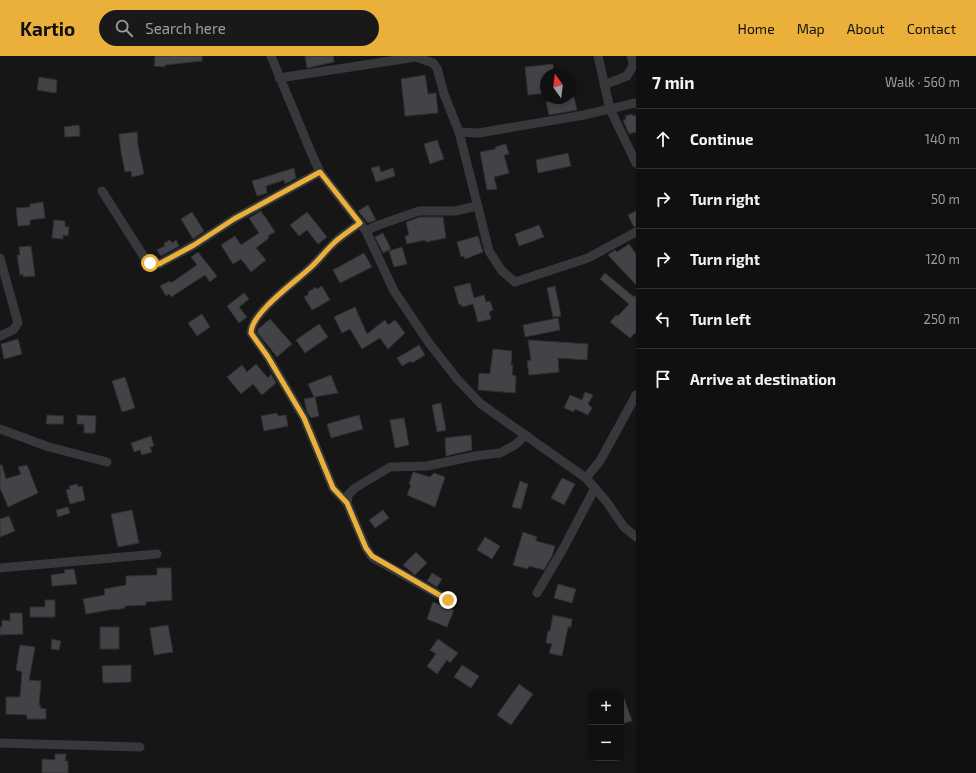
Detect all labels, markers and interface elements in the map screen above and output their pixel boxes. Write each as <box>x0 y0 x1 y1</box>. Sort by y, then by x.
search box <box>99 10 379 46</box>
text: Kartio <box>20 17 75 40</box>
icon: search <box>113 17 135 39</box>
text: Search here <box>145 19 226 37</box>
text: Home <box>738 20 775 37</box>
text: Map <box>797 20 825 37</box>
text: About <box>847 20 885 37</box>
text: Contact <box>907 20 956 37</box>
north arrow <box>540 68 576 104</box>
text: 7 min <box>652 72 695 92</box>
text: Walk · 560 m <box>885 74 960 90</box>
icon: ahead <box>652 128 674 150</box>
text: Continue <box>690 130 753 148</box>
text: 140 m <box>925 131 960 147</box>
icon: right <box>652 188 674 210</box>
text: Turn right <box>690 190 760 208</box>
text: 50 m <box>931 191 960 207</box>
icon: right <box>652 248 674 270</box>
text: Turn right <box>690 250 760 268</box>
text: 120 m <box>925 251 960 267</box>
route start <box>141 254 159 272</box>
icon: left <box>652 308 674 330</box>
text: Turn left <box>690 310 751 328</box>
text: 250 m <box>924 311 960 327</box>
icon: arrive <box>652 368 674 390</box>
text: Arrive at destination <box>690 370 836 388</box>
route end <box>439 591 457 609</box>
map controls <box>588 689 624 761</box>
button: + <box>588 689 624 725</box>
button: − <box>588 725 624 761</box>

